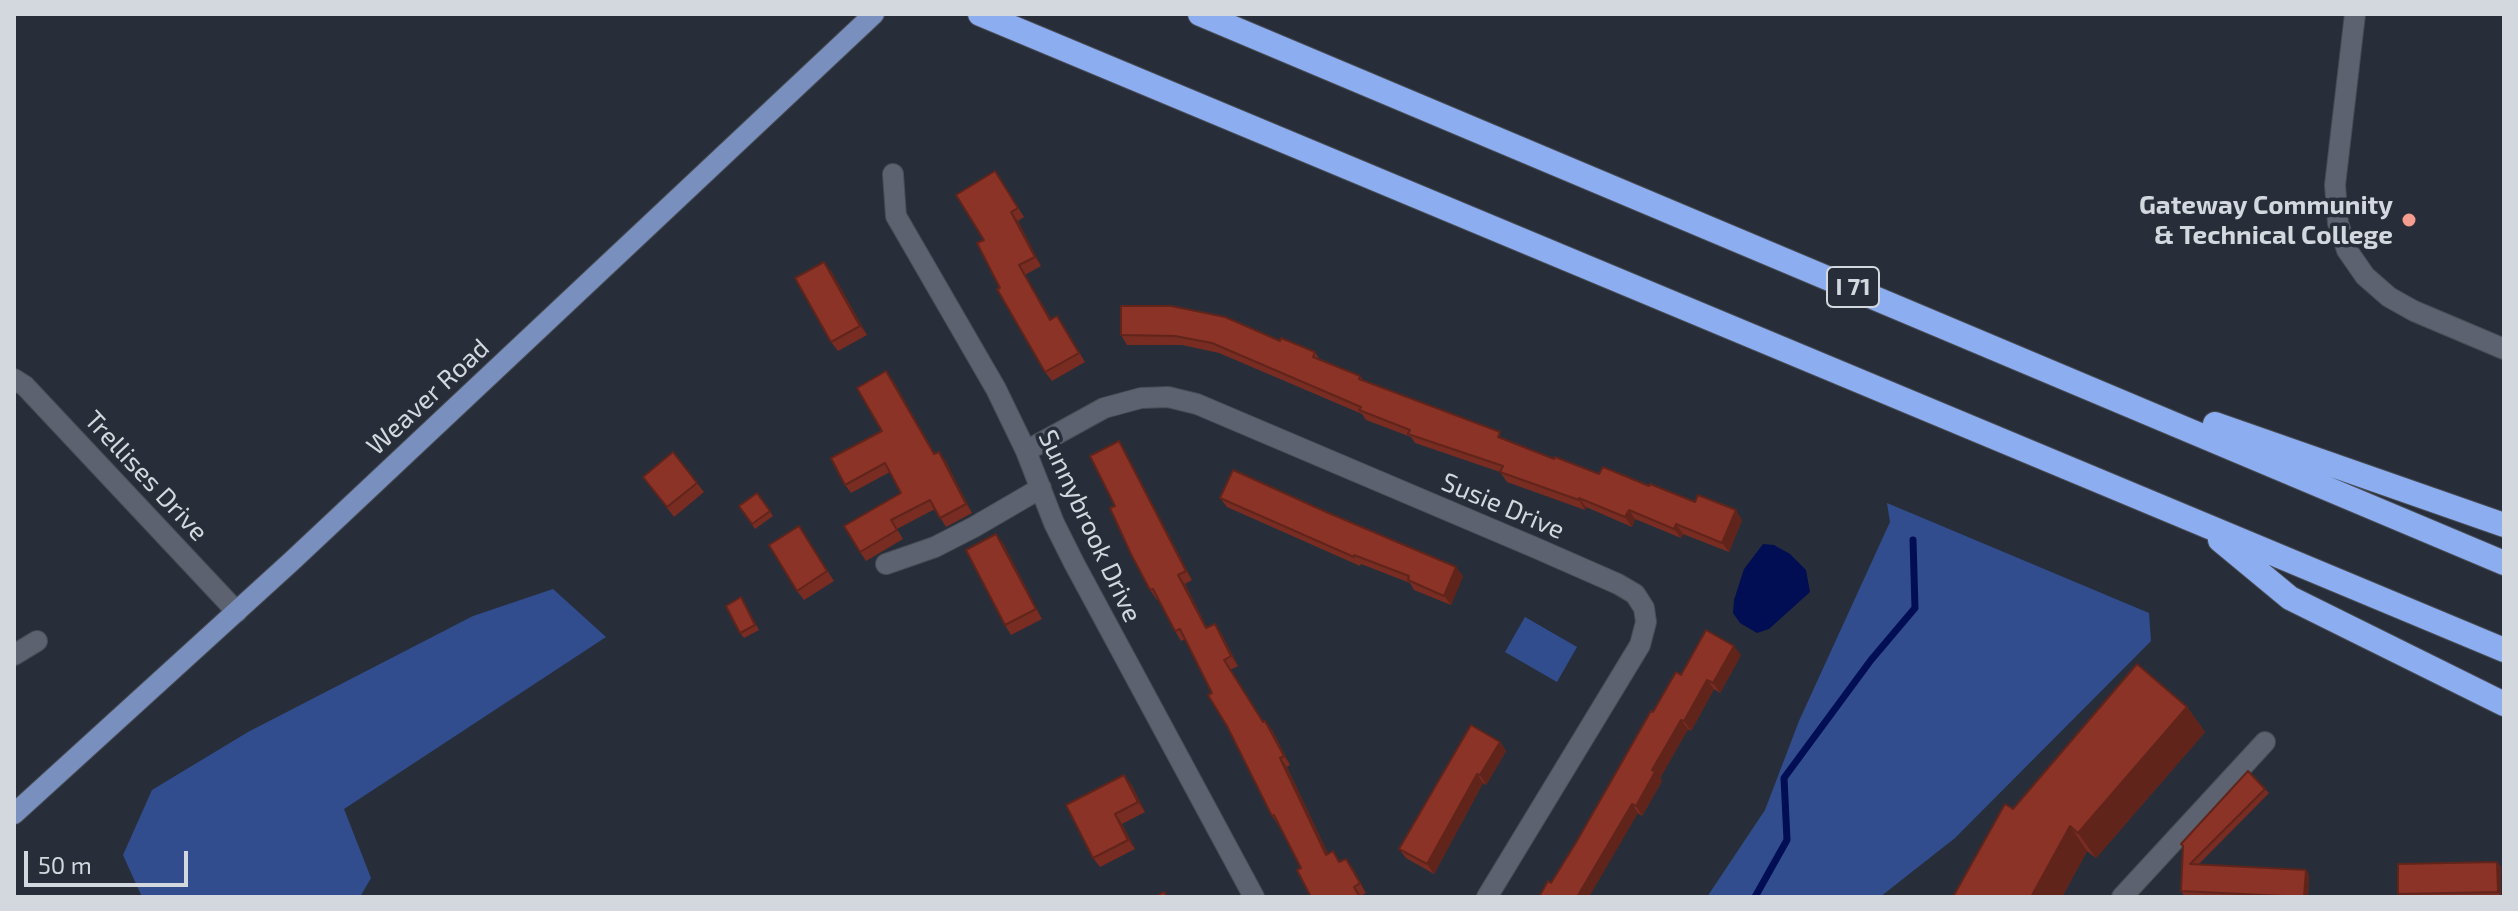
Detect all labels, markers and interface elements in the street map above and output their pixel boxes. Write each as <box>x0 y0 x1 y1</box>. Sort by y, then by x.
place label: Gateway Community & Technical College <box>2139 189 2393 250</box>
marker: Gateway Community & Technical College <box>2400 211 2418 229</box>
road number: I 71 <box>1827 267 1879 307</box>
street label: Weaver Road <box>360 332 496 462</box>
street label: Trellises Drive <box>78 404 214 548</box>
street label: Sunnybrook Drive <box>1032 425 1148 627</box>
street label: Susie Drive <box>1437 466 1569 546</box>
scale bar <box>28 835 192 885</box>
text: 50 m <box>38 850 92 879</box>

